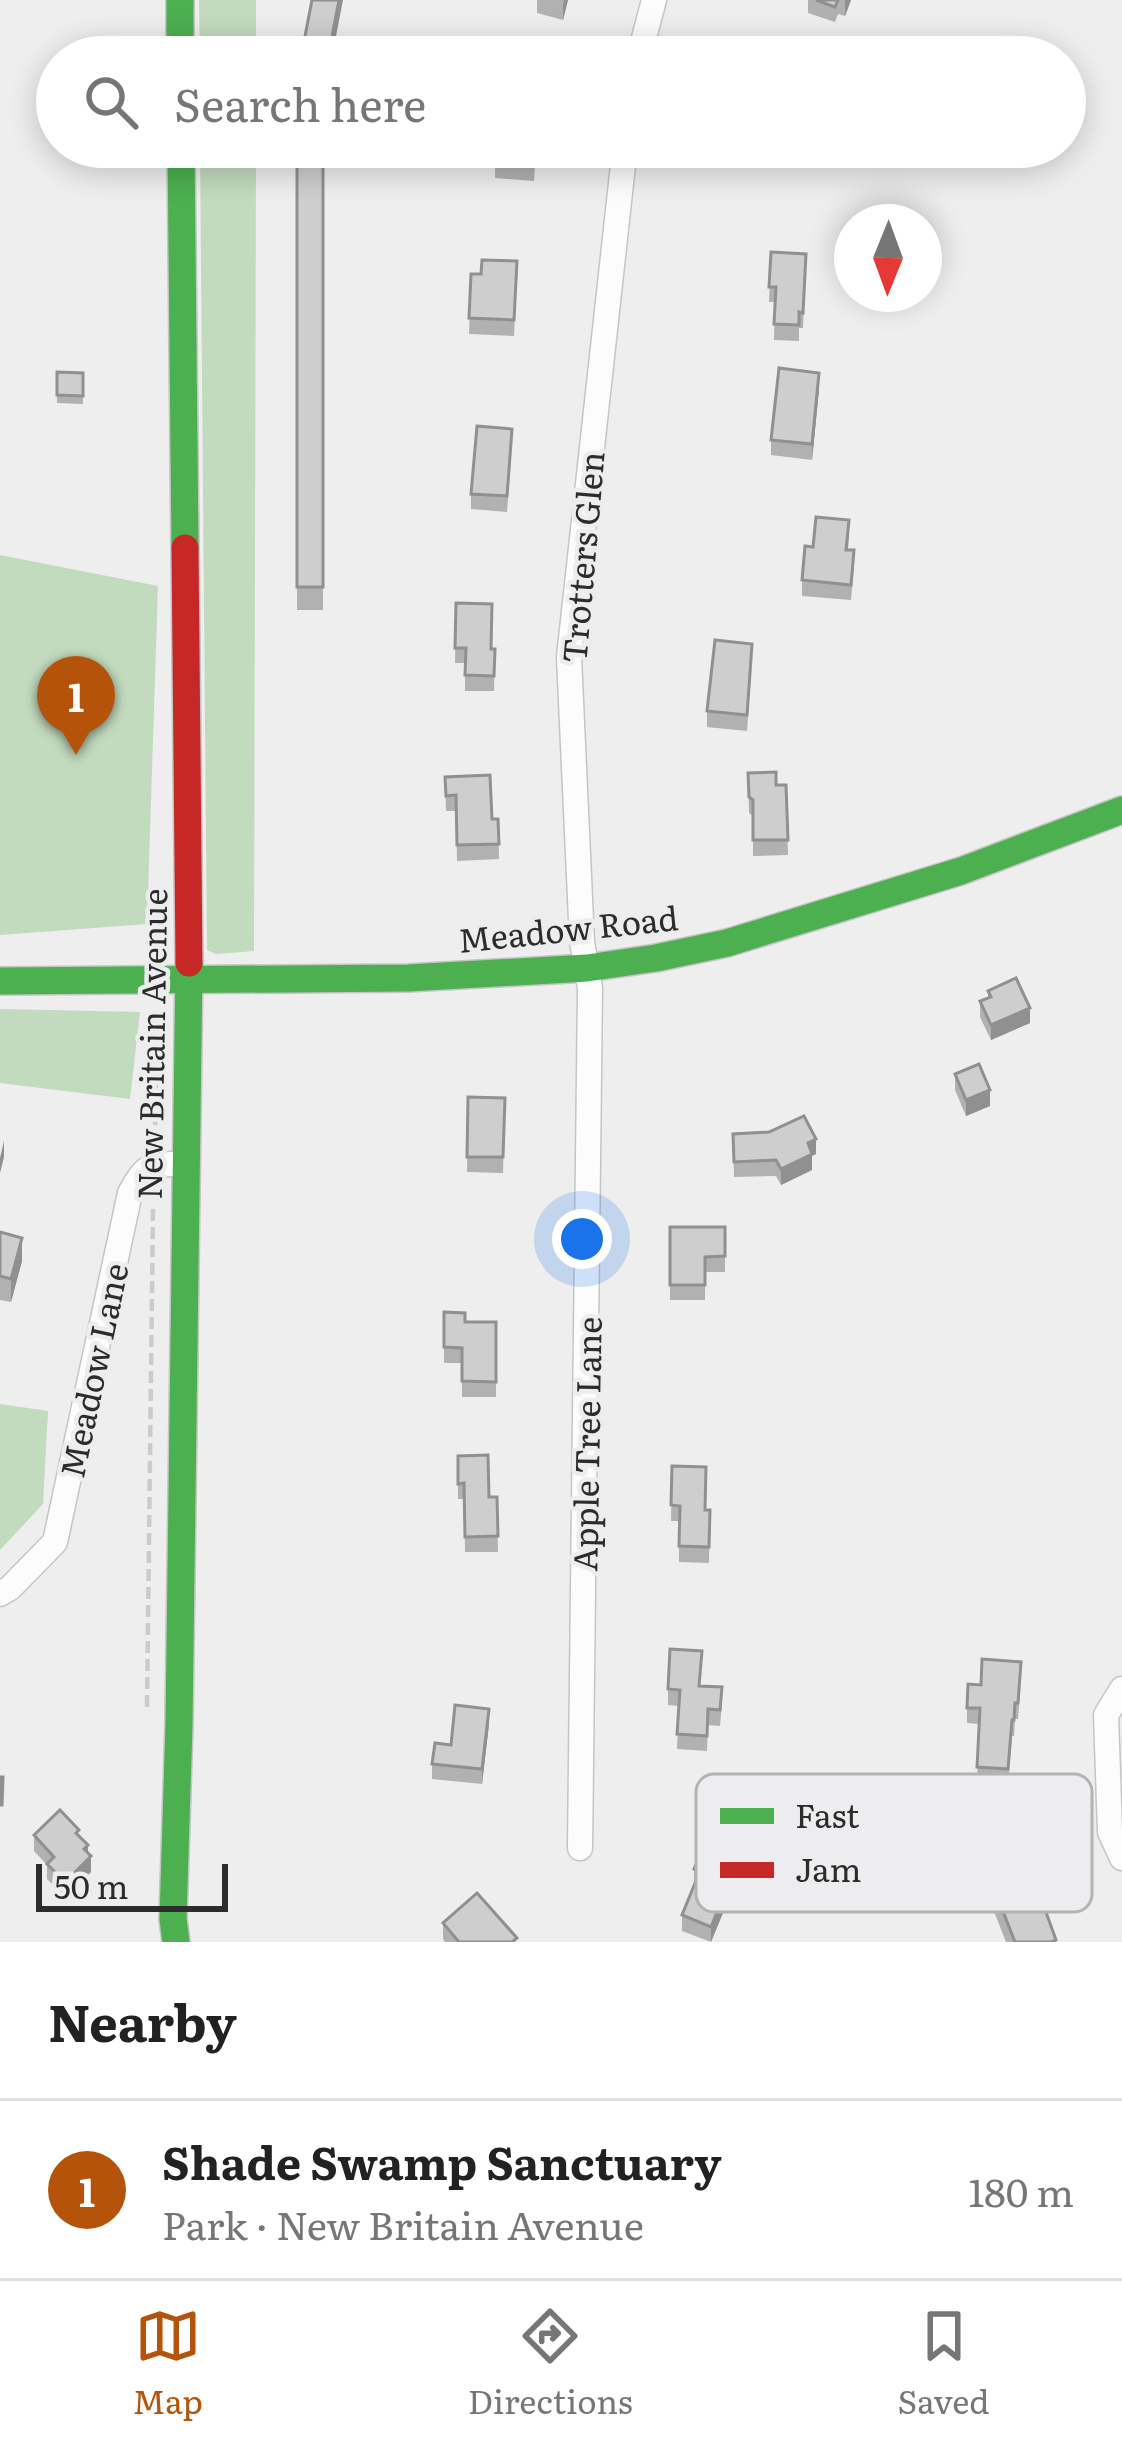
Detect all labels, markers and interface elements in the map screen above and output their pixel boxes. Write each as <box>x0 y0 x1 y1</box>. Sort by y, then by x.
search box <box>36 36 1086 168</box>
icon: search <box>78 69 144 135</box>
text: Search here <box>174 69 426 136</box>
north arrow <box>834 204 942 312</box>
street label: Trotters Glen <box>547 449 615 665</box>
pin: 1 <box>37 656 115 755</box>
street label: New Britain Avenue <box>123 888 177 1200</box>
street label: Meadow Road <box>456 891 680 963</box>
your location <box>552 1209 612 1269</box>
street label: Meadow Lane <box>45 1258 139 1482</box>
street label: Apple Tree Lane <box>558 1316 612 1572</box>
legend <box>696 1774 1092 1912</box>
text: Fast <box>795 1789 860 1838</box>
text: Jam <box>795 1843 862 1892</box>
scale bar <box>36 1858 228 1911</box>
text: 50 m <box>54 1860 128 1909</box>
text: Nearby <box>48 1982 237 2058</box>
text: Shade Swamp Sanctuary <box>162 2127 721 2194</box>
text: 1 <box>79 2161 95 2219</box>
text: 180 m <box>968 2161 1074 2219</box>
text: Park · New Britain Avenue <box>162 2194 644 2252</box>
tab: Map <box>132 2303 203 2424</box>
tab: Directions <box>468 2303 633 2424</box>
tab: Saved <box>898 2303 990 2424</box>

